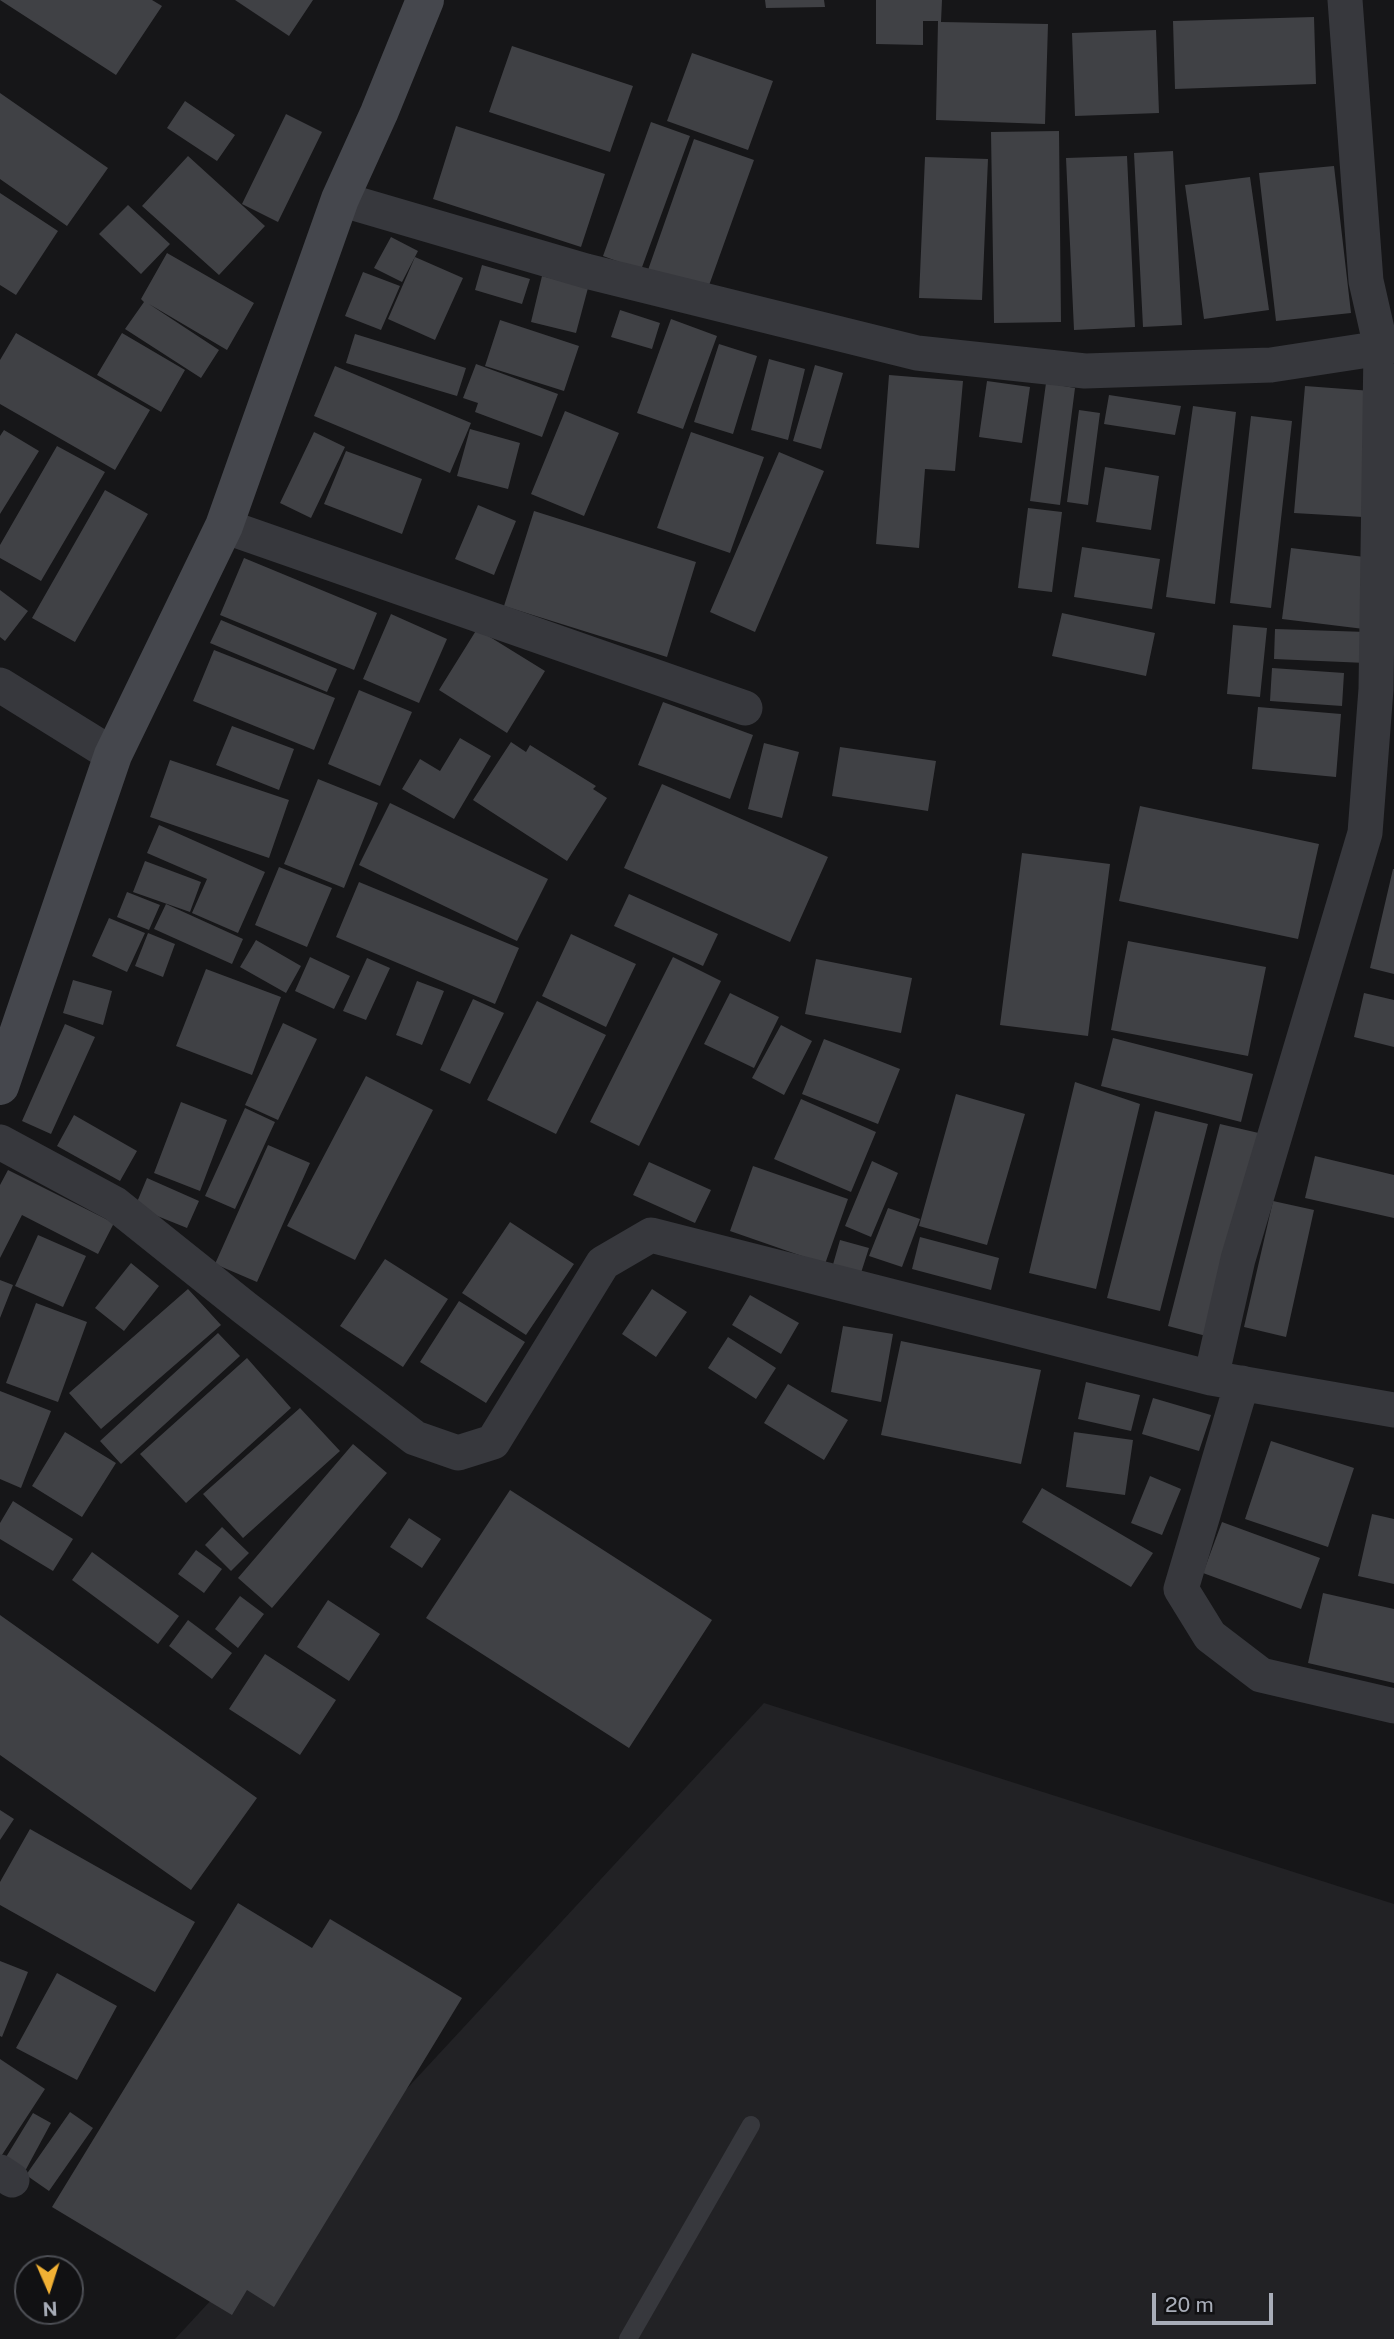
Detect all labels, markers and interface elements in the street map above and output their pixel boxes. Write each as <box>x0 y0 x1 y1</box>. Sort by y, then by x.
north arrow <box>14 2255 84 2325</box>
scale bar <box>1156 2280 1277 2324</box>
text: 20 m <box>1165 2292 1214 2317</box>
text: N <box>42 2298 58 2320</box>

